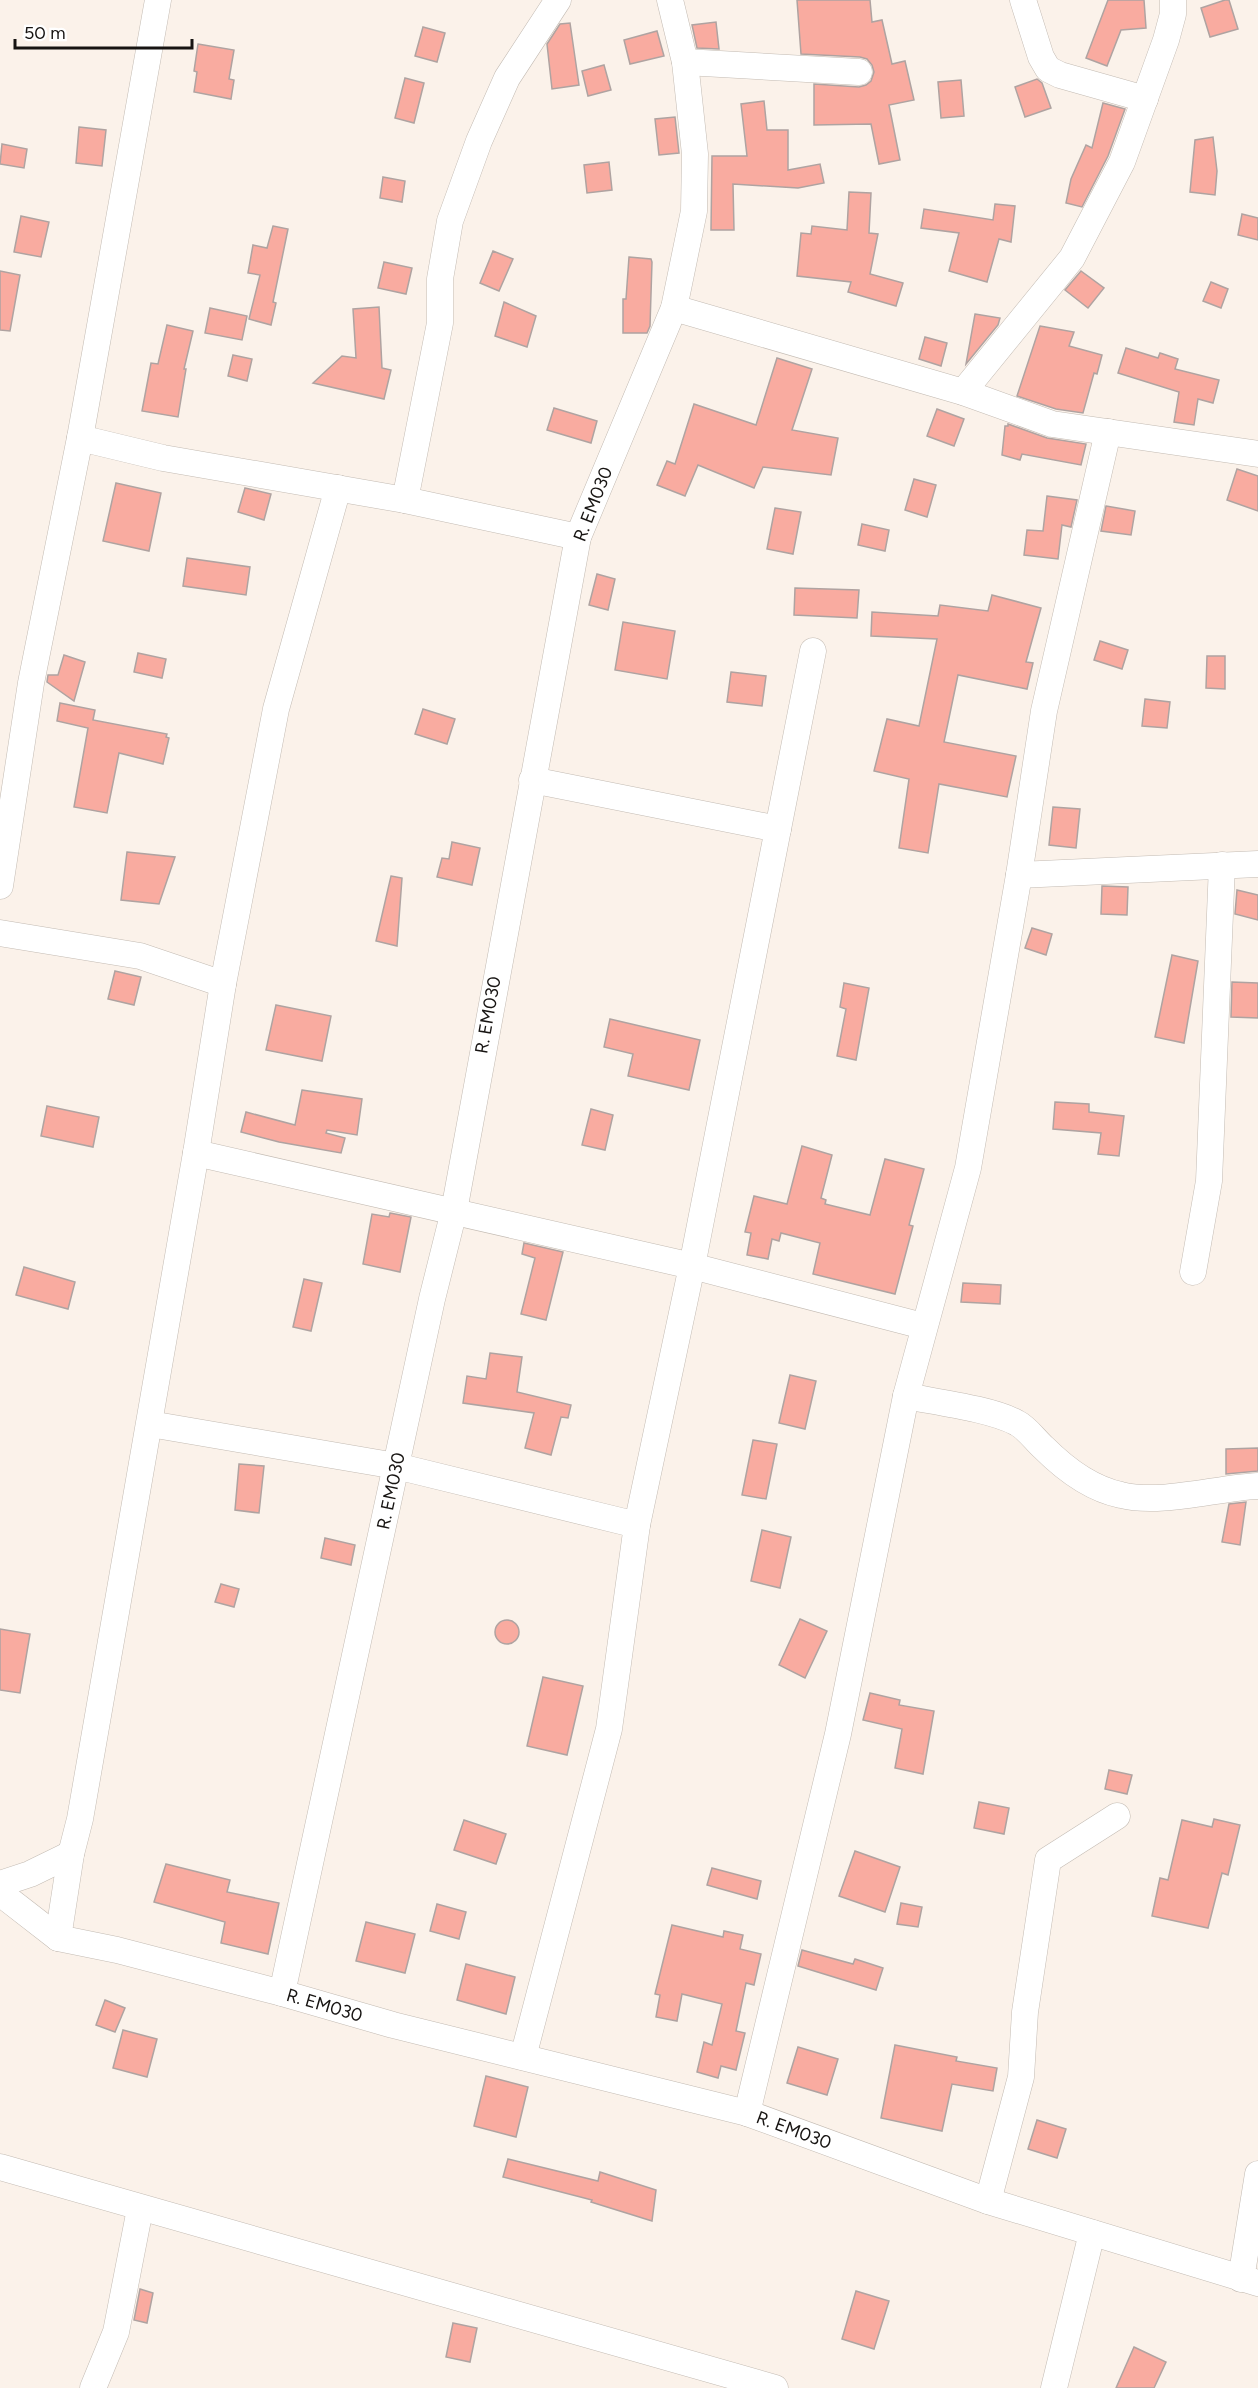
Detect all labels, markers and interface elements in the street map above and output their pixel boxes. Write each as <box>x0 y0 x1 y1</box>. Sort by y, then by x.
scale bar <box>15 12 192 50</box>
text: 50 m <box>24 22 66 44</box>
street label: R. EM030 <box>569 464 617 544</box>
street label: R. EM030 <box>470 975 506 1055</box>
street label: R. EM030 <box>372 1450 410 1532</box>
street label: R. EM030 <box>284 1984 365 2027</box>
street label: R. EM030 <box>753 2106 834 2154</box>

